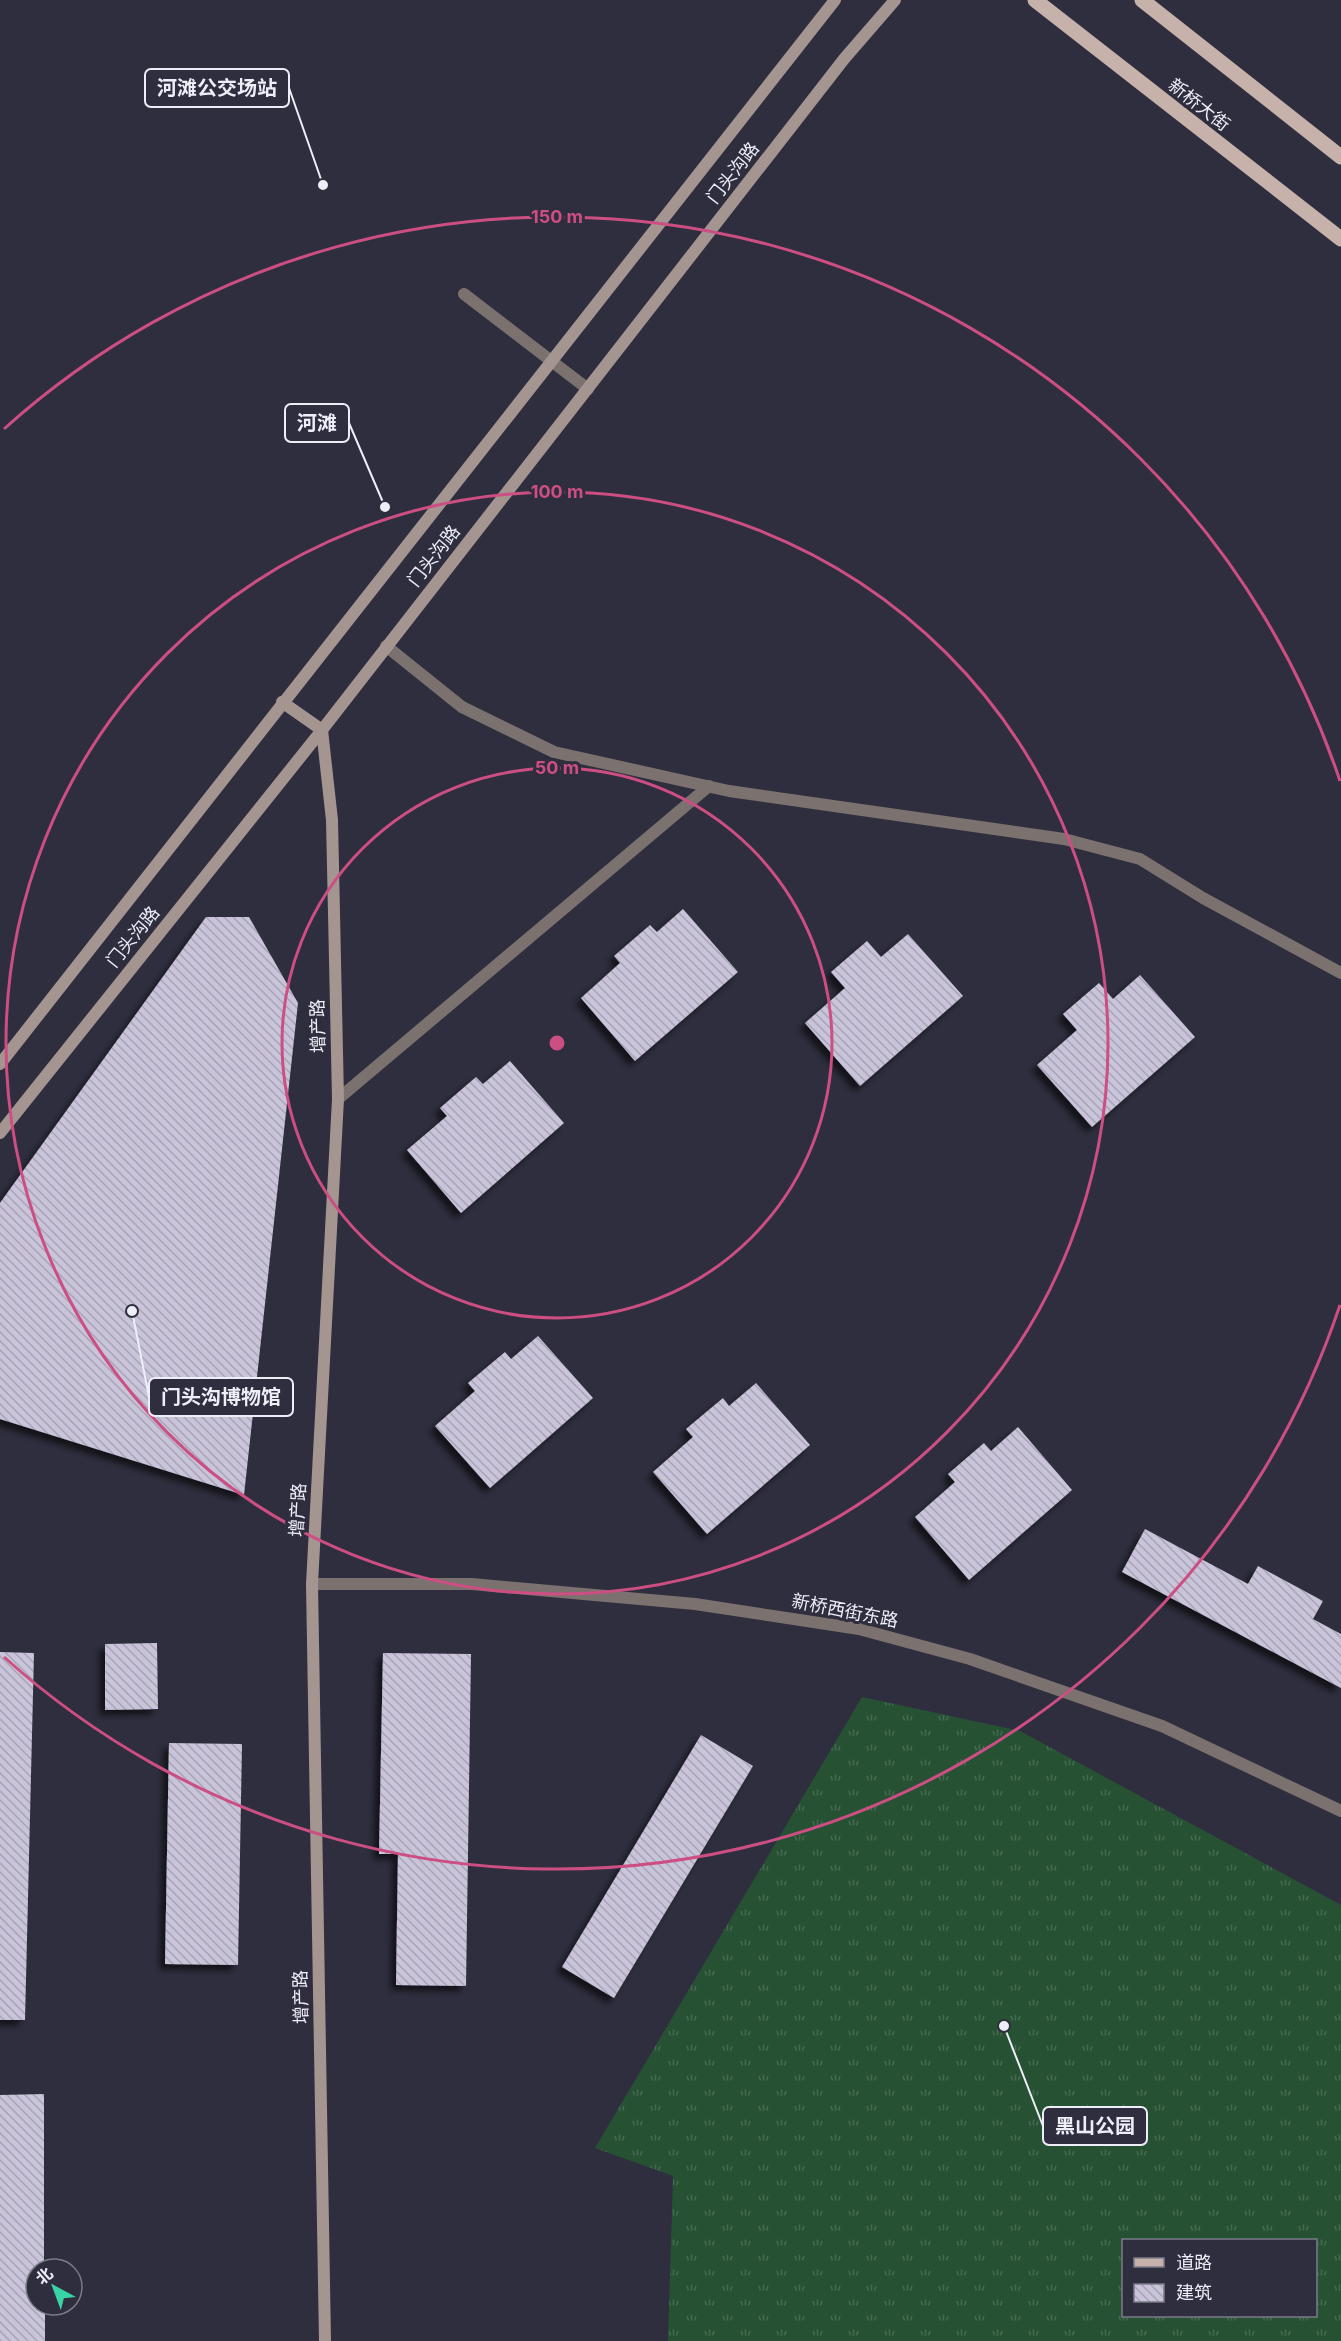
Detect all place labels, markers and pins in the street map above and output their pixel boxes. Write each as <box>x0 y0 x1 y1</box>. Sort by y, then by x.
callout: 河滩公交场站 <box>145 69 289 107</box>
callout: 河滩 <box>285 404 349 442</box>
centre of rings <box>547 1033 567 1053</box>
callout: 门头沟博物馆 <box>149 1378 293 1416</box>
callout: 黑山公园 <box>1043 2107 1147 2145</box>

